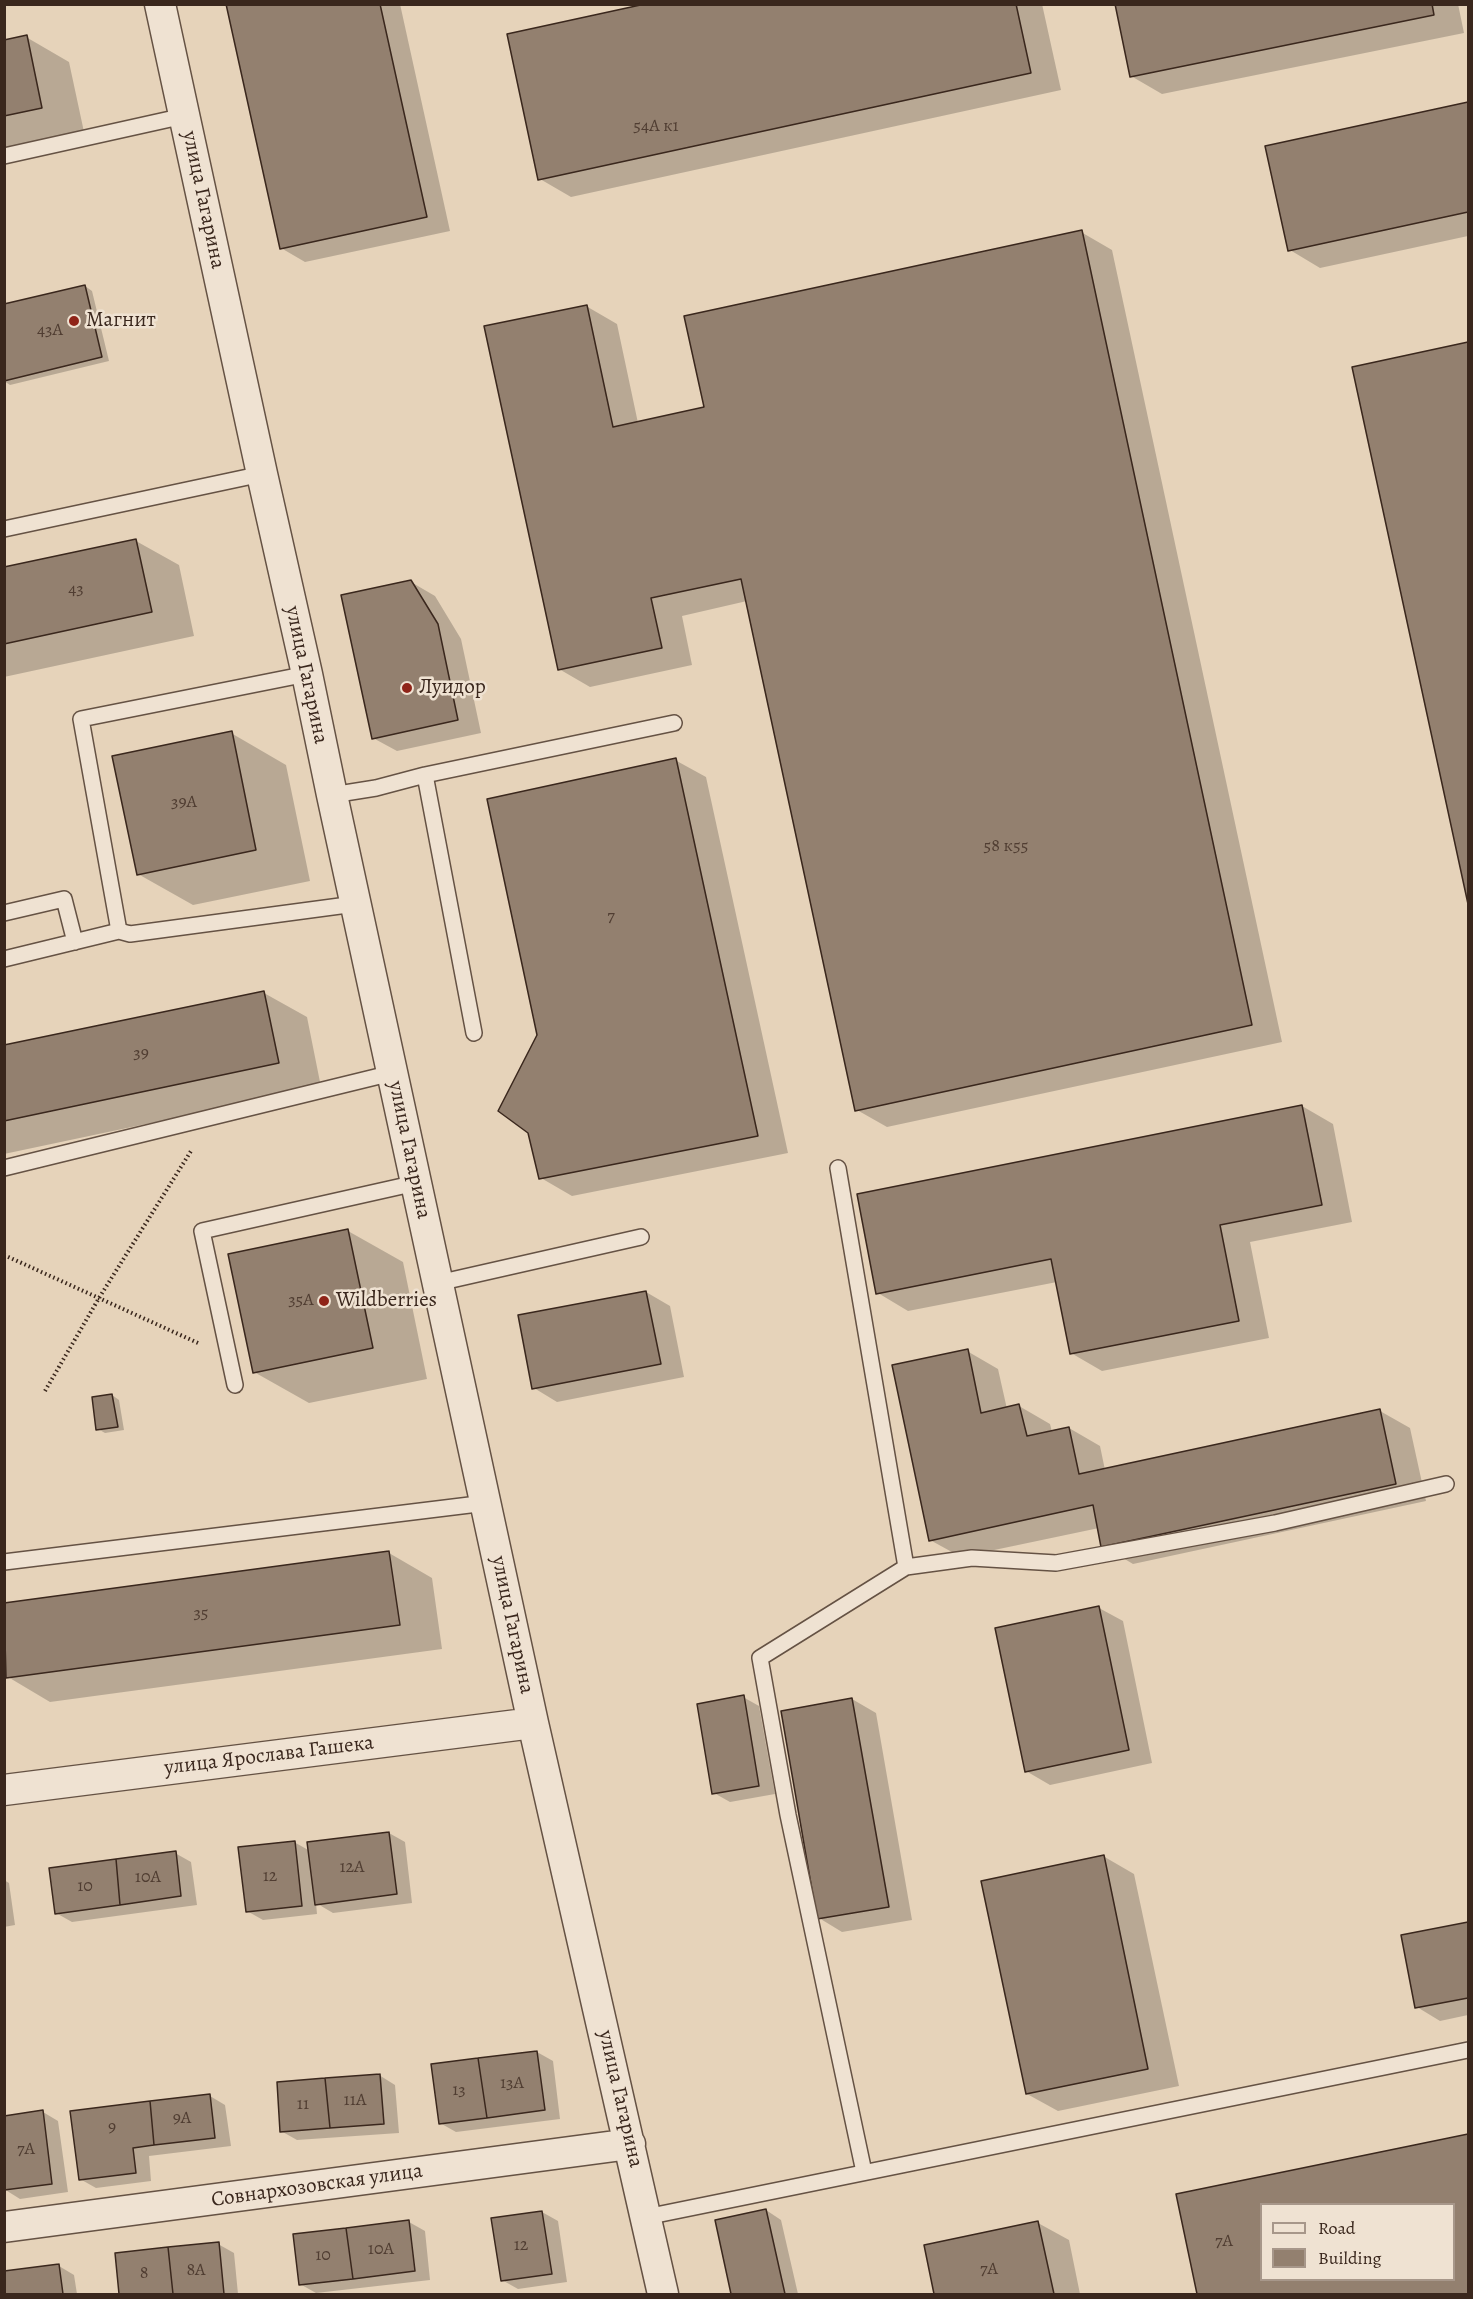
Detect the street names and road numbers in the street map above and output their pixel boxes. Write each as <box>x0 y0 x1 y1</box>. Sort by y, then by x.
street label: улица Гагарина <box>176 129 230 271</box>
street label: улица Гагарина <box>279 604 333 746</box>
street label: улица Гагарина <box>382 1079 436 1221</box>
street label: улица Гагарина <box>485 1554 539 1696</box>
street label: улица Ярослава Гашека <box>163 1731 375 1781</box>
street label: улица Гагарина <box>592 2028 648 2170</box>
street label: Совнархозовская улица <box>210 2159 424 2213</box>

